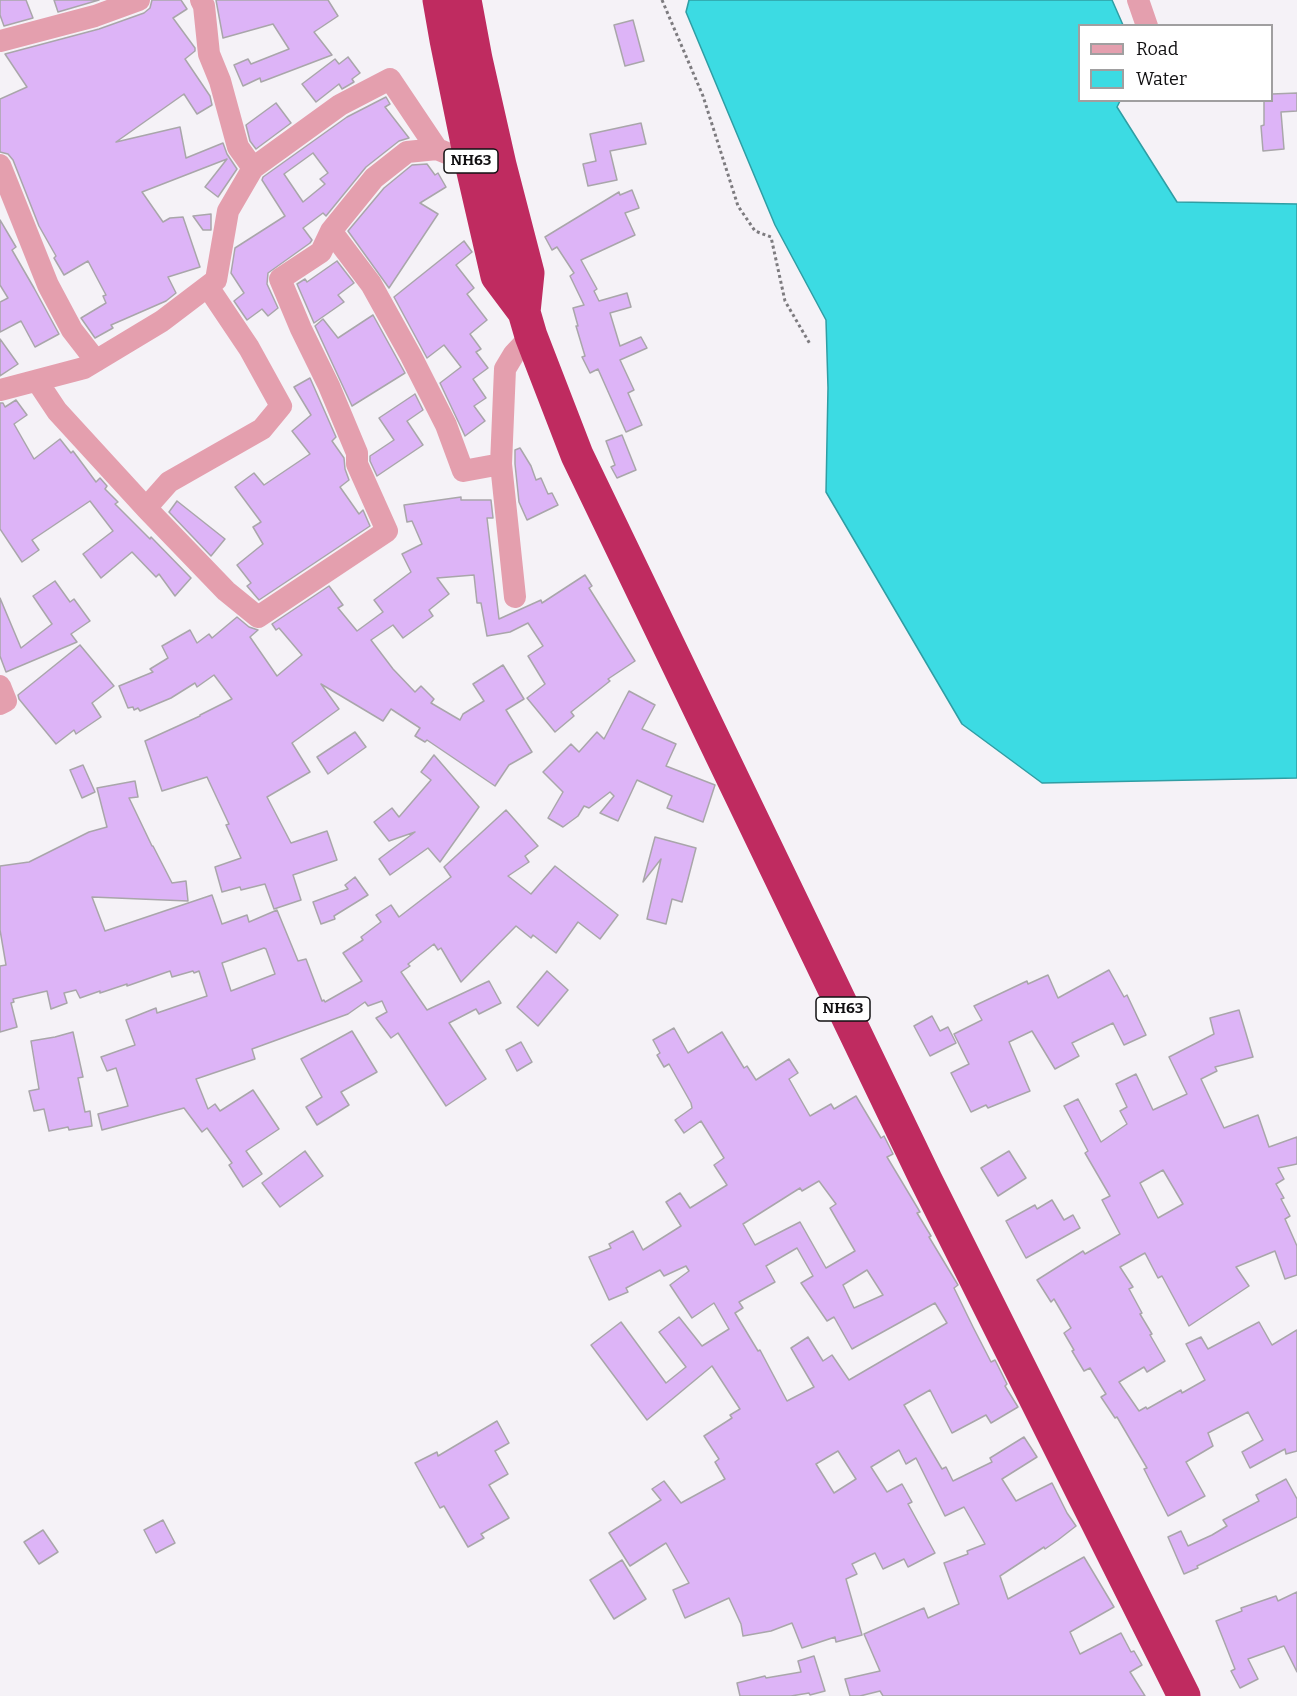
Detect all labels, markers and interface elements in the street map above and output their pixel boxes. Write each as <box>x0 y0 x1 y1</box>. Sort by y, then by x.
legend <box>1078 24 1273 102</box>
text: Road <box>1136 38 1178 60</box>
text: Water <box>1136 68 1187 90</box>
road number: NH63 <box>444 149 498 173</box>
road number: NH63 <box>816 997 870 1021</box>

